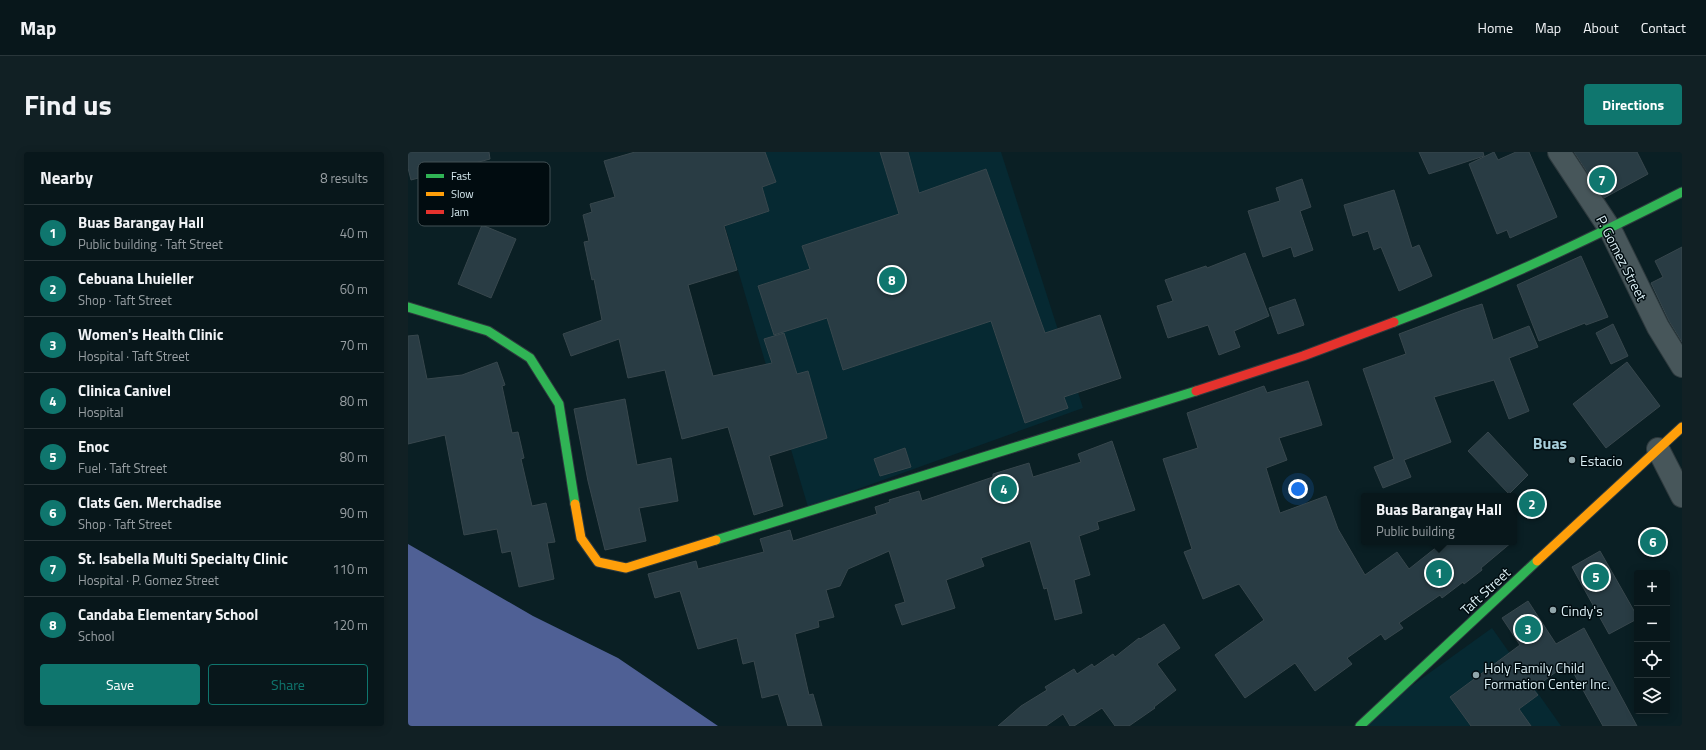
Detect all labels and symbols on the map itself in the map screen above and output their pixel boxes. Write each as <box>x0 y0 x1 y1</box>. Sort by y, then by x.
legend <box>418 162 550 226</box>
pin: 7 <box>1589 165 1615 195</box>
text: Fast <box>451 168 471 184</box>
text: Slow <box>451 186 474 202</box>
text: Jam <box>451 204 469 220</box>
street label: P. Gomez Street <box>1591 212 1653 305</box>
pin: 8 <box>879 265 905 295</box>
district label: Buas <box>1533 431 1567 455</box>
place label: Estacio <box>1580 450 1623 471</box>
marker: Estacio <box>1567 455 1577 465</box>
pin: 4 <box>991 474 1017 504</box>
your location <box>1288 479 1308 499</box>
pin: 2 <box>1519 489 1545 519</box>
pin: 6 <box>1640 527 1666 557</box>
pin: 1 <box>1426 558 1452 588</box>
street label: Taft Street <box>1455 562 1515 620</box>
pin: 5 <box>1583 562 1609 592</box>
place label: Cindy's <box>1561 600 1603 621</box>
marker: Cindy's <box>1548 605 1558 615</box>
pin: 3 <box>1515 614 1541 644</box>
place label: Holy Family Child Formation Center Inc. <box>1484 657 1610 694</box>
marker: Holy Family Child Formation Center Inc. <box>1471 670 1481 680</box>

